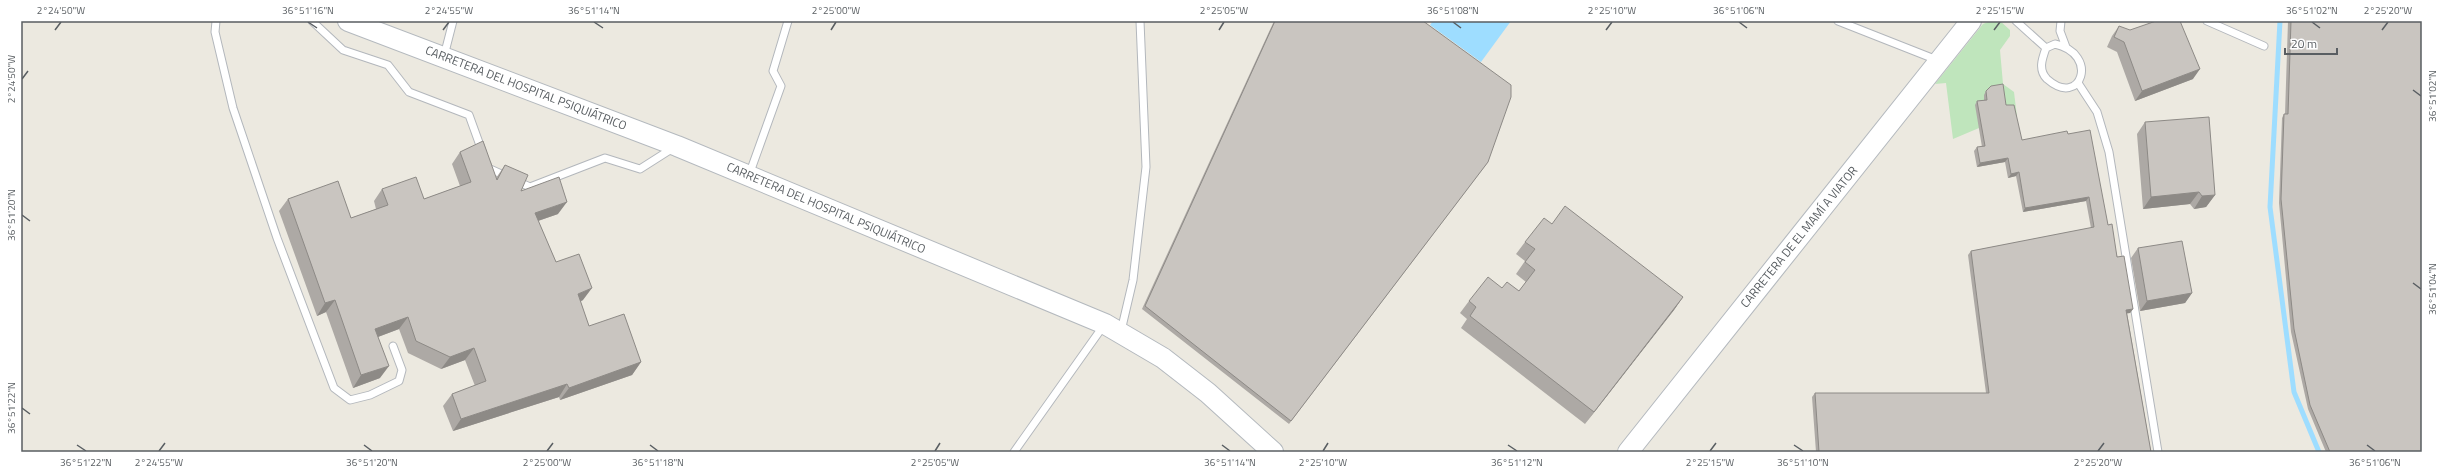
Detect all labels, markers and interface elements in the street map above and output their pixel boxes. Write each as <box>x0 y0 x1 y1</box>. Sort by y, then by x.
text: 2°24'50"W <box>37 3 85 18</box>
text: 36°51'16"N <box>282 3 334 18</box>
text: 2°24'55"W <box>425 3 473 18</box>
text: 36°51'14"N <box>568 3 620 18</box>
text: 2°25'00"W <box>812 3 860 18</box>
text: 2°25'05"W <box>1200 3 1248 18</box>
text: 36°51'08"N <box>1427 3 1479 18</box>
text: 2°25'10"W <box>1588 3 1636 18</box>
text: 36°51'06"N <box>1713 3 1765 18</box>
text: 2°25'15"W <box>1976 3 2024 18</box>
text: 36°51'02"N <box>2286 3 2338 18</box>
text: 2°25'20"W <box>2364 3 2412 18</box>
scale bar <box>2285 30 2337 56</box>
text: 20 m <box>2291 34 2317 53</box>
street label: CARRETERA DEL HOSPITAL PSIQUIÁTRICO <box>423 40 630 135</box>
text: 2°24'50"W <box>4 55 19 103</box>
text: 36°51'02"N <box>2425 70 2440 122</box>
street label: CARRETERA DEL HOSPITAL PSIQUIÁTRICO <box>724 157 929 258</box>
street label: CARRETERA DE EL MAMÍ A VIATOR <box>1735 162 1862 312</box>
text: 36°51'20"N <box>4 189 19 241</box>
text: 36°51'04"N <box>2425 263 2440 315</box>
text: 36°51'22"N <box>4 382 19 434</box>
text: 36°51'22"N <box>60 455 112 470</box>
text: 2°24'55"W <box>135 455 183 470</box>
text: 36°51'20"N <box>346 455 398 470</box>
text: 2°25'00"W <box>523 455 571 470</box>
text: 36°51'18"N <box>632 455 684 470</box>
text: 2°25'05"W <box>911 455 959 470</box>
text: 36°51'14"N <box>1204 455 1256 470</box>
text: 2°25'10"W <box>1299 455 1347 470</box>
text: 36°51'12"N <box>1491 455 1543 470</box>
text: 2°25'15"W <box>1686 455 1734 470</box>
text: 36°51'10"N <box>1777 455 1829 470</box>
text: 2°25'20"W <box>2074 455 2122 470</box>
text: 36°51'06"N <box>2349 455 2401 470</box>

